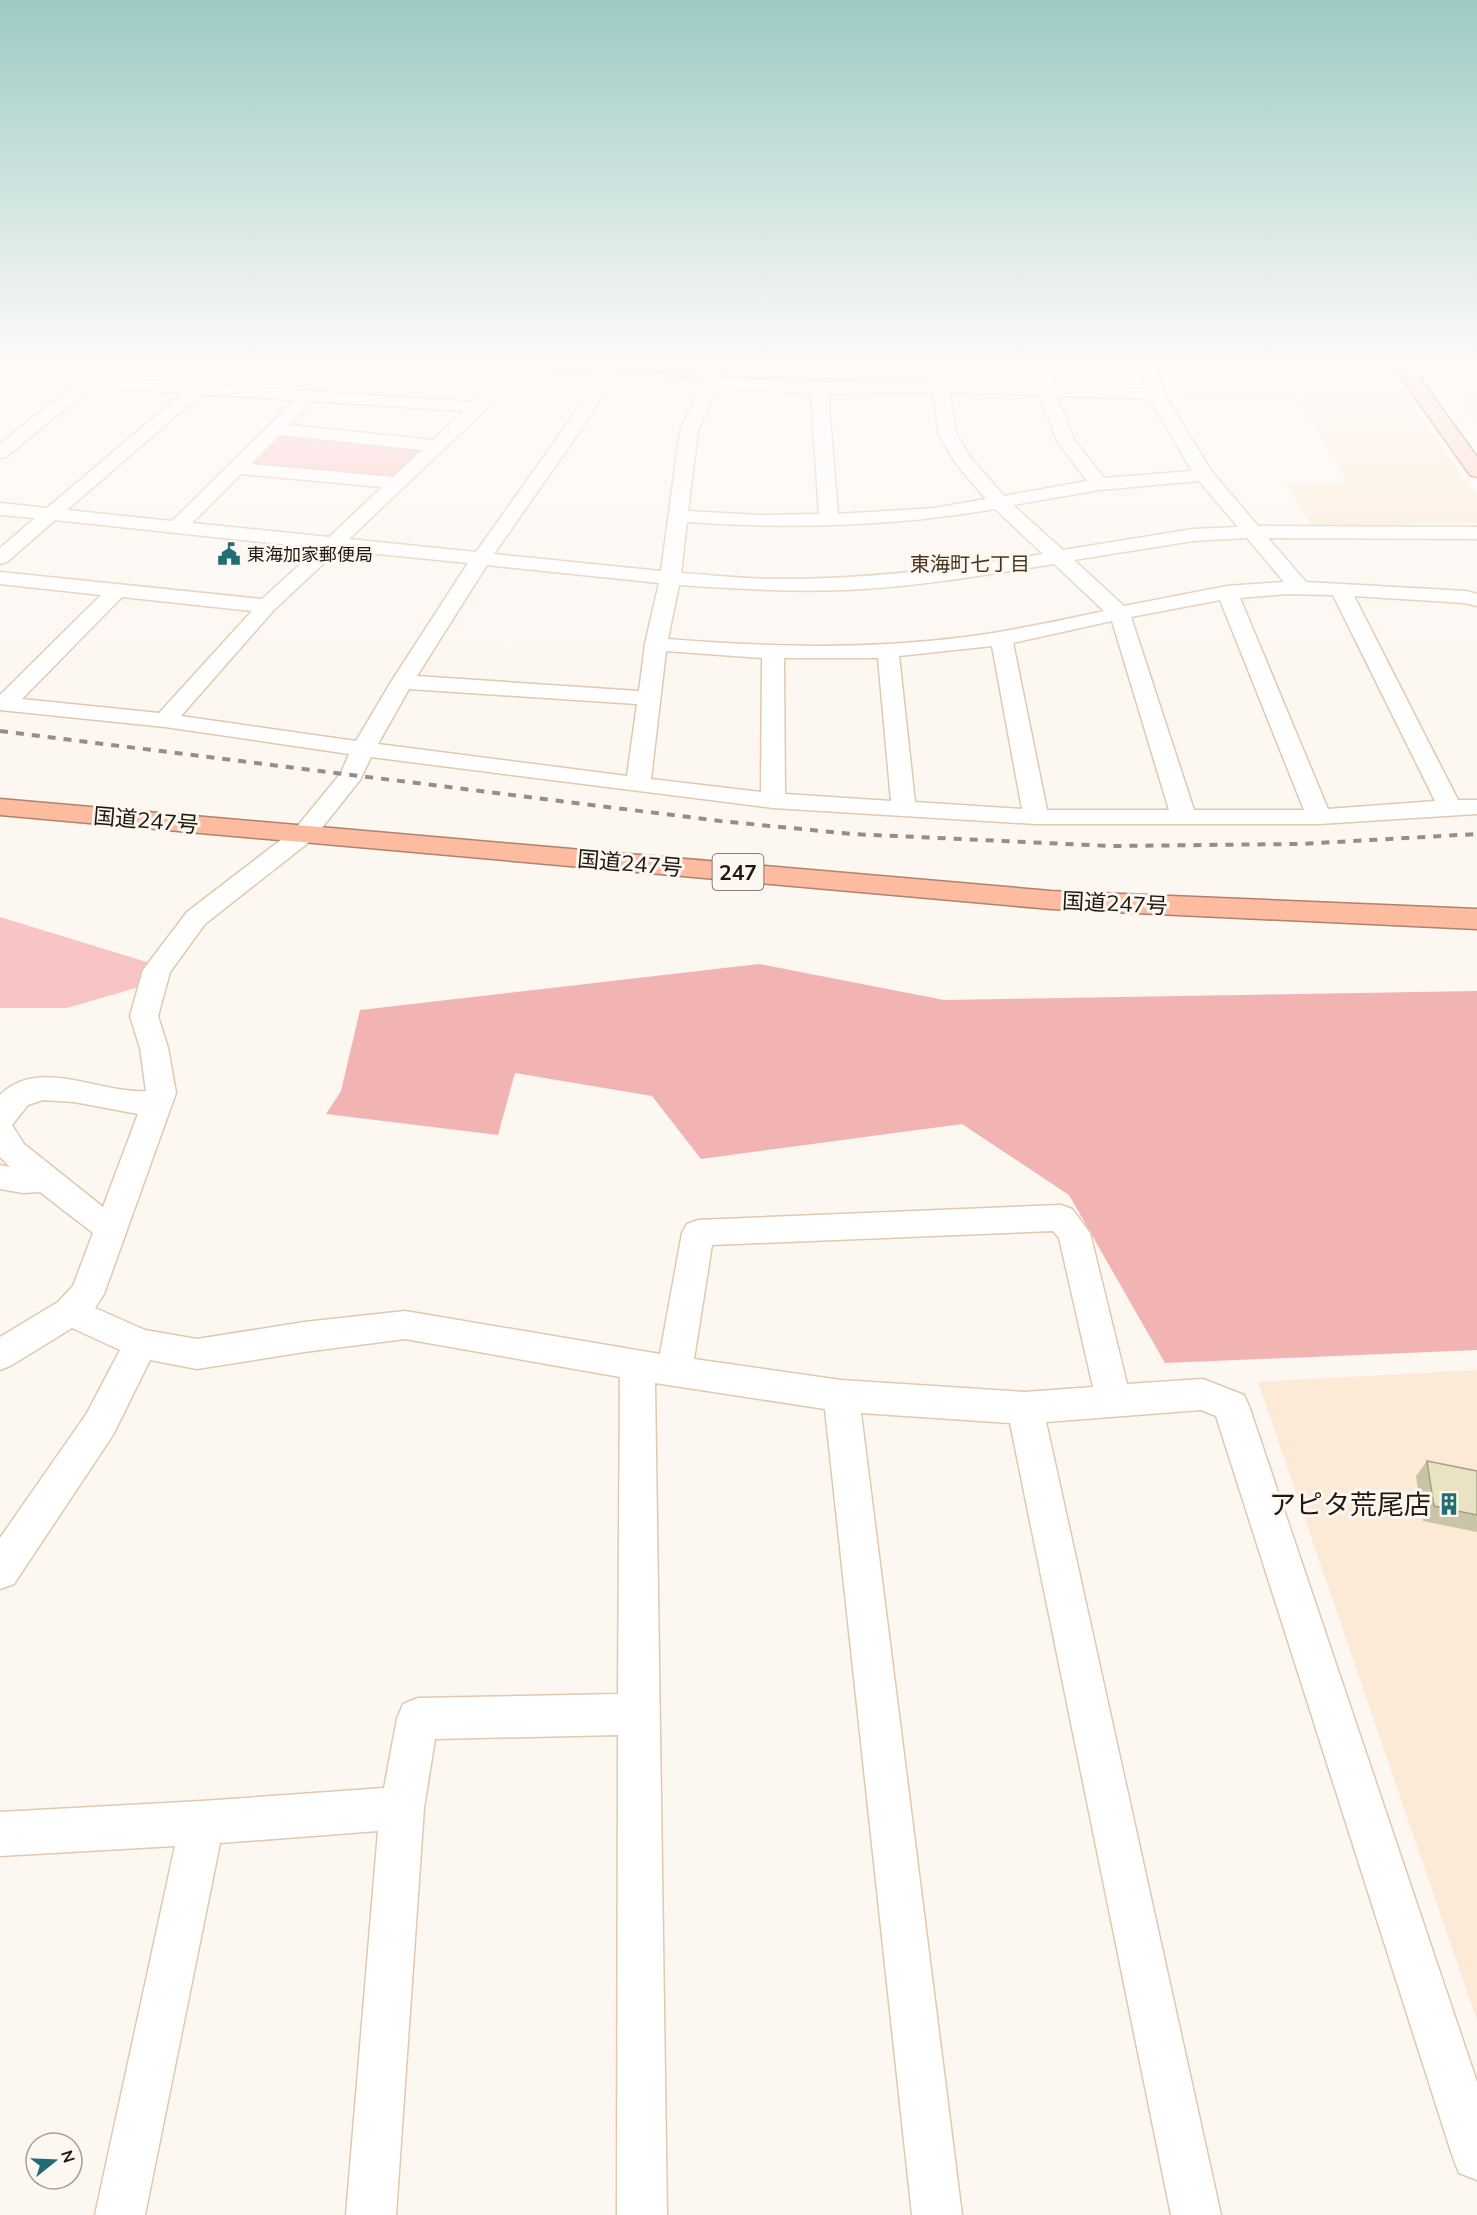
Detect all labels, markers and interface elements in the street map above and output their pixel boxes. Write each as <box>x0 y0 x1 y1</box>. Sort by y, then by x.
public building icon: 東海加家郵便局 <box>216 541 242 567</box>
place label: 東海加家郵便局 <box>247 543 373 566</box>
district label: 東海町七丁目 <box>910 551 1030 576</box>
street label: 国道247号 <box>92 801 200 839</box>
street label: 国道247号 <box>576 844 684 882</box>
road number: 247 <box>712 854 764 890</box>
street label: 国道247号 <box>1062 886 1168 920</box>
place label: アピタ荒尾店 <box>1269 1487 1431 1521</box>
building icon: アピタ荒尾店 <box>1436 1491 1462 1517</box>
north arrow <box>24 2131 84 2191</box>
text: N <box>57 2148 80 2165</box>

